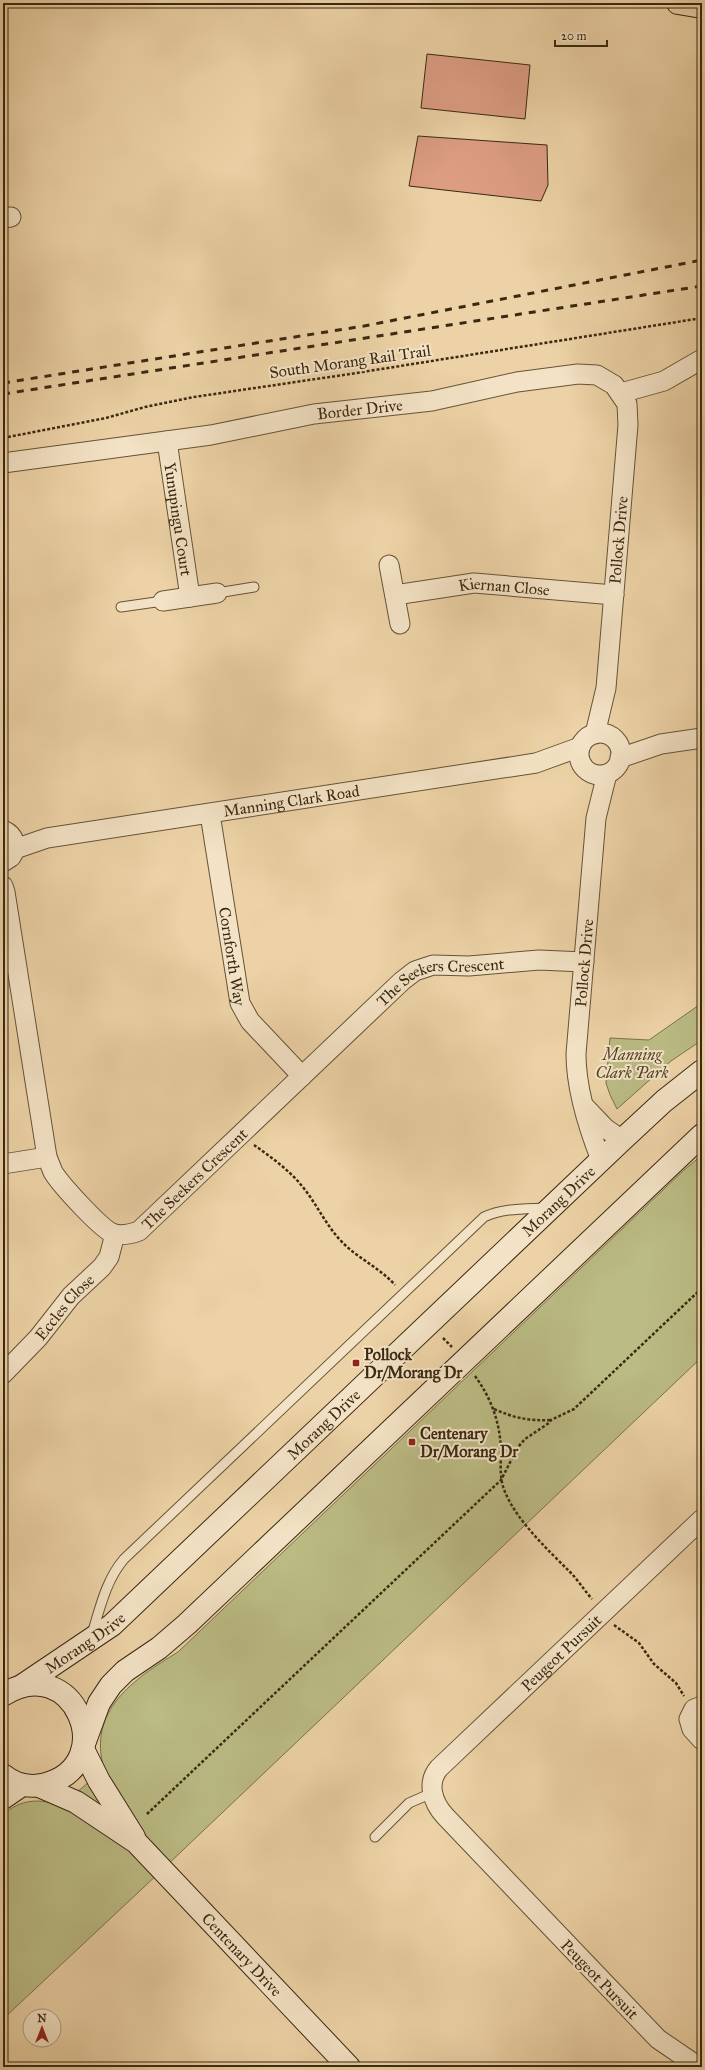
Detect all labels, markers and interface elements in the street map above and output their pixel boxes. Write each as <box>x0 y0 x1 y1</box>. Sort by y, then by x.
scale bar <box>555 22 607 48</box>
text: 20 m <box>561 29 587 43</box>
street label: South Morang Rail Trail <box>268 341 433 383</box>
street label: Border Drive <box>316 395 404 424</box>
street label: Yunupingu Court <box>160 461 196 578</box>
street label: Pollock Drive <box>605 495 632 585</box>
street label: Kiernan Close <box>457 574 551 599</box>
street label: Manning Clark Road <box>222 781 361 821</box>
street label: Cornforth Way <box>215 906 249 1007</box>
street label: Pollock Drive <box>571 918 597 1008</box>
street label: The Seekers Crescent <box>373 954 505 1010</box>
park label: Manning Clark Park <box>596 1045 668 1082</box>
street label: The Seekers Crescent <box>138 1124 252 1234</box>
street label: Morang Drive <box>518 1162 599 1240</box>
street label: Eccles Close <box>31 1270 98 1344</box>
place label: Pollock Dr/Morang Dr <box>364 1345 463 1383</box>
marker: Pollock Dr/Morang Dr <box>351 1358 361 1368</box>
street label: Morang Drive <box>283 1385 364 1464</box>
place label: Centenary Dr/Morang Dr <box>420 1424 519 1462</box>
marker: Centenary Dr/Morang Dr <box>407 1437 417 1447</box>
street label: Morang Drive <box>41 1608 130 1678</box>
street label: Peugeot Pursuit <box>517 1610 606 1695</box>
street label: Centenary Drive <box>198 1909 286 2001</box>
street label: Peugeot Pursuit <box>556 1936 643 2024</box>
north arrow <box>22 2008 62 2048</box>
text: N <box>37 2012 47 2025</box>

